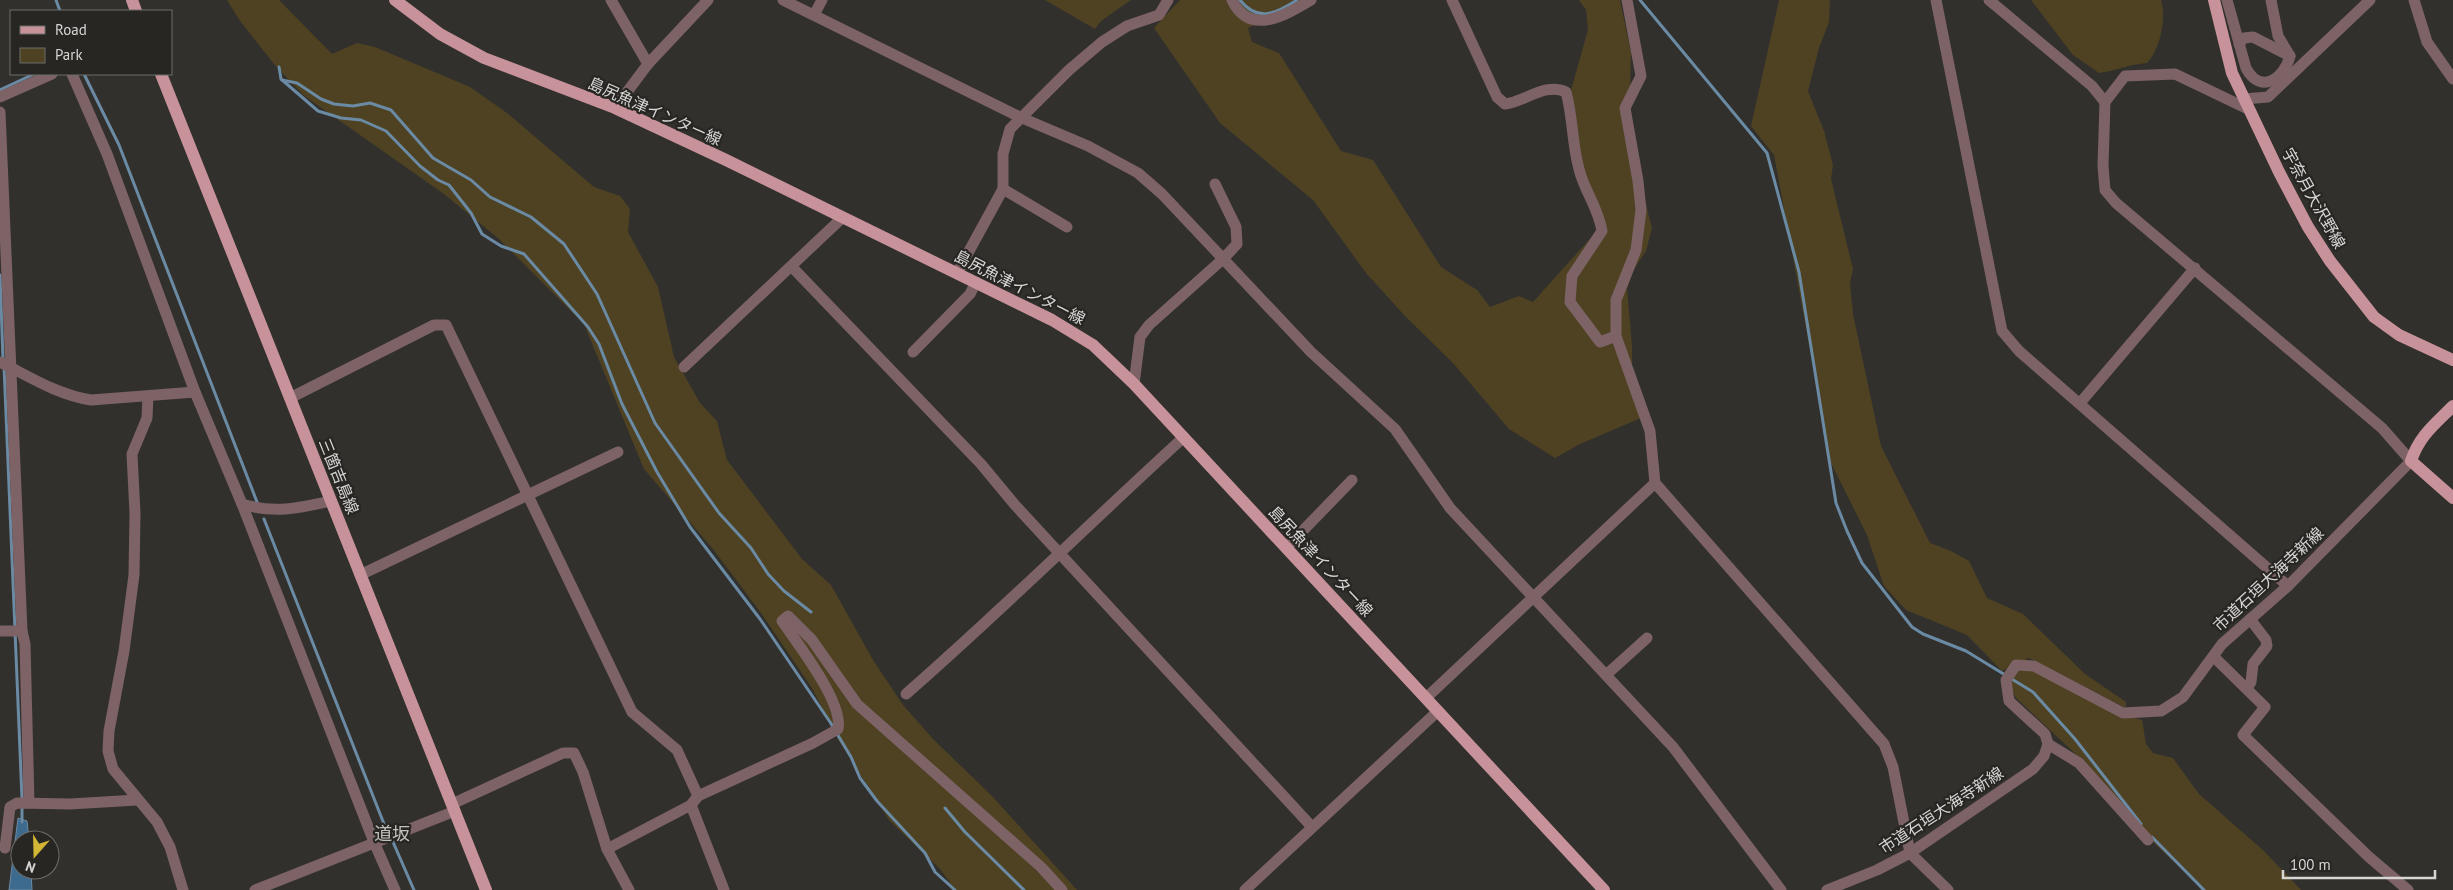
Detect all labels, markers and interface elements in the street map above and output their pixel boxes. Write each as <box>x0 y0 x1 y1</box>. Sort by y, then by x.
legend <box>10 10 172 75</box>
text: Road <box>55 20 87 39</box>
text: Park <box>55 45 83 64</box>
street label: 島尻魚津インター線 <box>585 73 725 149</box>
street label: 宇奈月大沢野線 <box>2278 144 2350 252</box>
street label: 島尻魚津インター線 <box>951 245 1089 329</box>
street label: 三箇吉島線 <box>315 435 363 517</box>
street label: 島尻魚津インター線 <box>1265 502 1377 620</box>
street label: 市道石垣大海寺新線 <box>2209 523 2327 635</box>
street label: 市道石垣大海寺新線 <box>1875 762 2007 858</box>
district label: 道坂 <box>374 822 410 845</box>
north arrow <box>10 830 60 880</box>
scale bar <box>2283 848 2436 880</box>
text: 100 m <box>2290 855 2331 874</box>
text: N <box>23 857 38 877</box>

